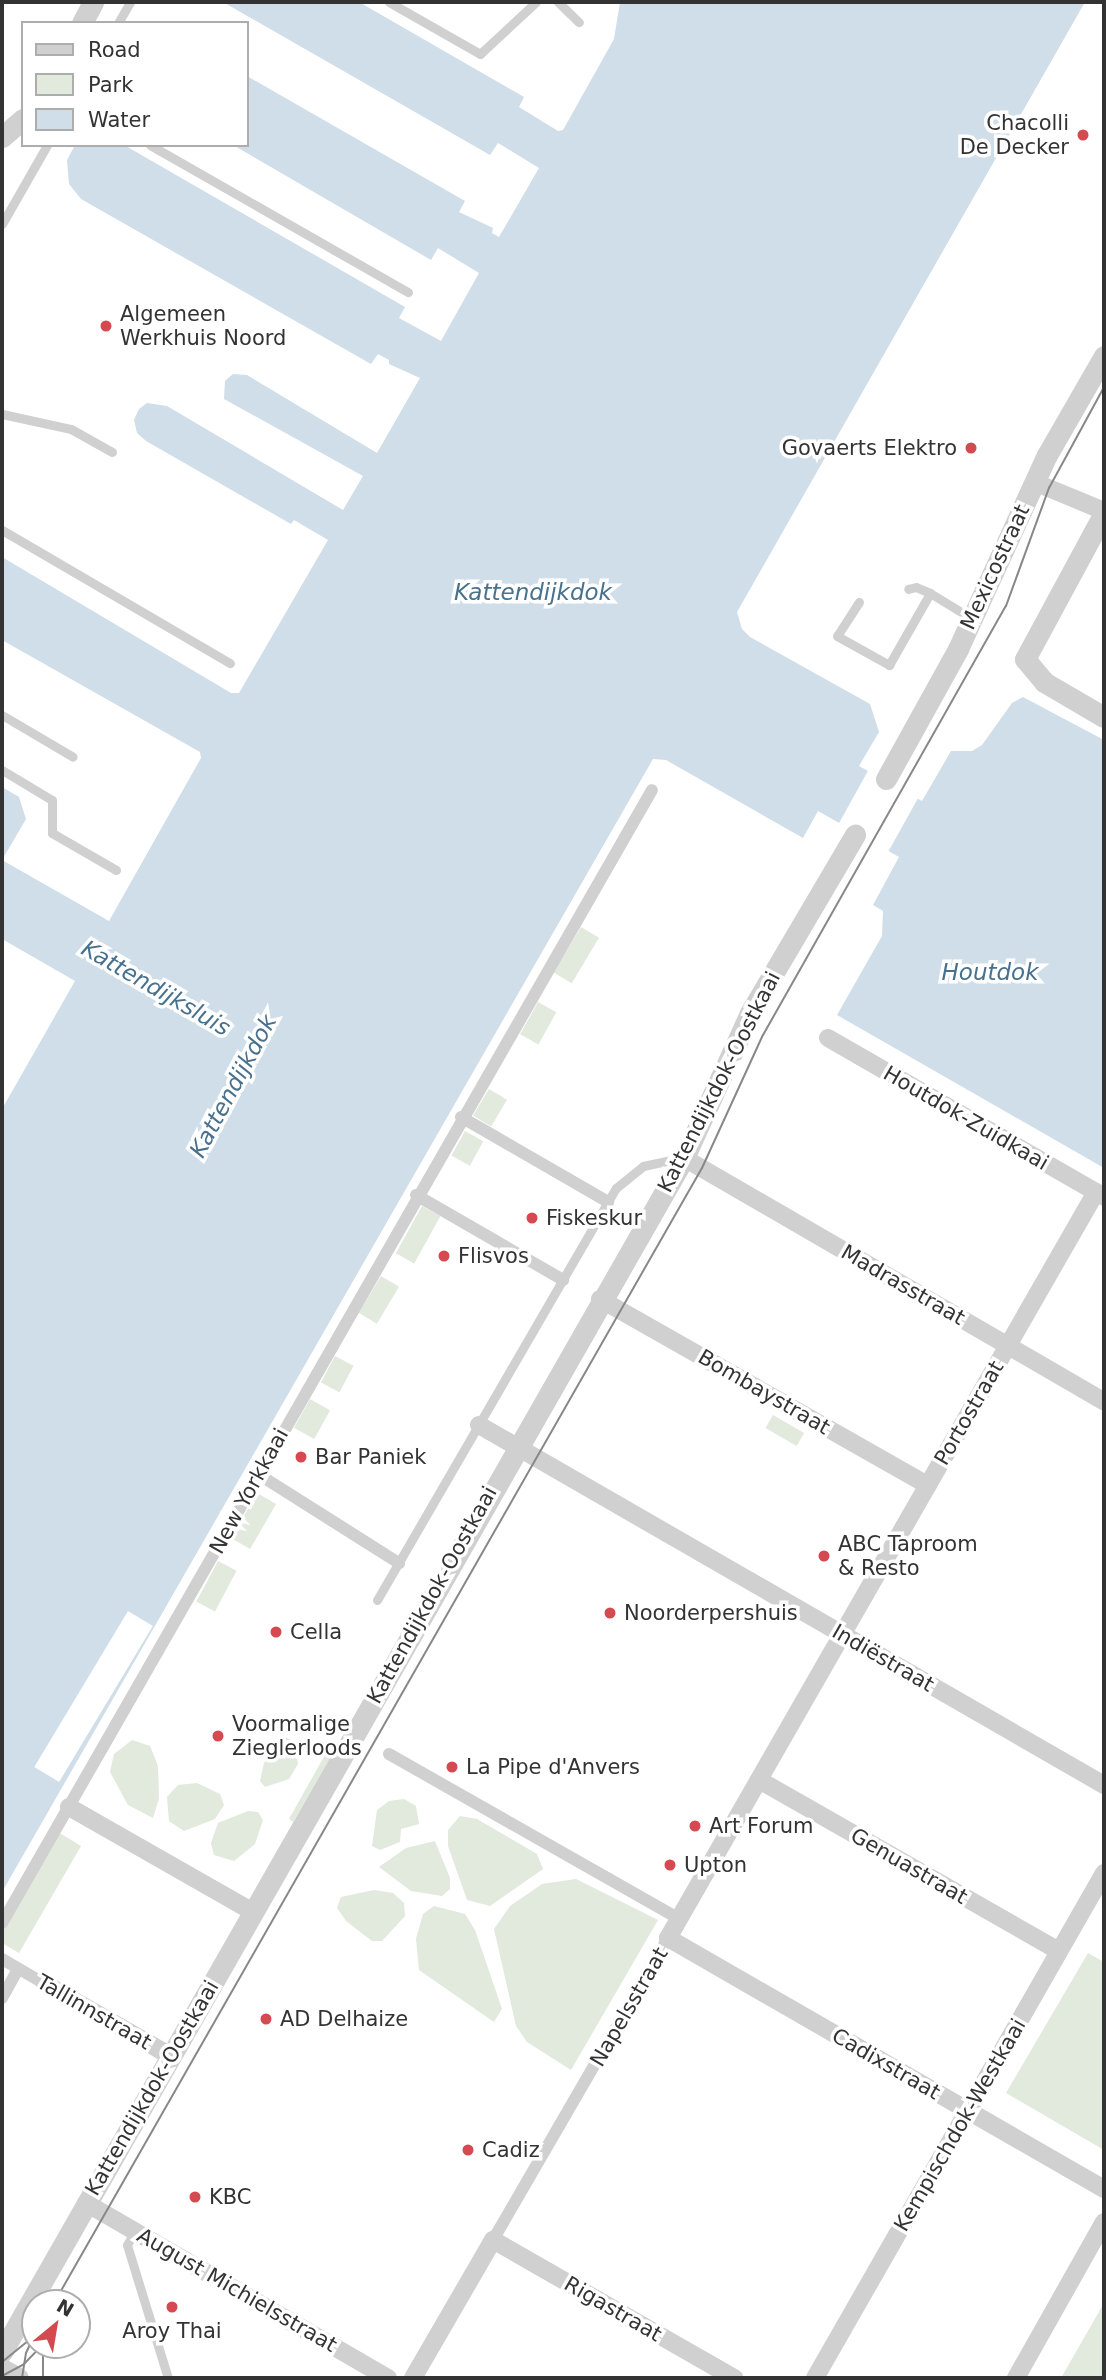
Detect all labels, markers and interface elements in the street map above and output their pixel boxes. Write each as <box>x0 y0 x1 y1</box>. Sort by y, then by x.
legend <box>21 21 248 147</box>
text: Road <box>88 38 141 62</box>
text: Park <box>88 73 133 97</box>
text: Water <box>88 108 150 132</box>
place label: Chacolli De Decker <box>960 110 1069 160</box>
marker: Chacolli De Decker <box>1075 127 1091 143</box>
place label: Algemeen Werkhuis Noord <box>120 301 286 351</box>
marker: Algemeen Werkhuis Noord <box>98 318 114 334</box>
place label: Govaerts Elektro <box>782 435 957 461</box>
marker: Govaerts Elektro <box>963 440 979 456</box>
street label: Mexicostraat <box>955 500 1035 634</box>
water label: Kattendijkdok <box>454 578 612 606</box>
water label: Kattendijksluis <box>77 934 235 1042</box>
water label: Houtdok <box>942 958 1038 986</box>
street label: Kattendijkdok-Oostkaai <box>652 967 786 1197</box>
water label: Kattendijkdok <box>184 1010 282 1162</box>
street label: Houtdok-Zuidkaai <box>879 1061 1053 1175</box>
place label: Fiskeskur <box>546 1205 642 1231</box>
marker: Fiskeskur <box>524 1210 540 1226</box>
street label: Madrasstraat <box>837 1239 969 1331</box>
place label: Flisvos <box>458 1243 529 1269</box>
marker: Flisvos <box>436 1248 452 1264</box>
street label: Bombaystraat <box>694 1344 834 1440</box>
street label: Portostraat <box>929 1356 1009 1470</box>
street label: New Yorkkaai <box>204 1424 294 1558</box>
place label: Bar Paniek <box>315 1444 426 1470</box>
marker: Bar Paniek <box>293 1449 309 1465</box>
street label: Kattendijkdok-Oostkaai <box>362 1482 502 1708</box>
place label: ABC Taproom & Resto <box>838 1531 978 1581</box>
marker: ABC Taproom & Resto <box>816 1548 832 1564</box>
place label: Noorderpershuis <box>624 1600 798 1626</box>
marker: Noorderpershuis <box>602 1605 618 1621</box>
place label: Cella <box>290 1619 342 1645</box>
street label: Indiëstraat <box>828 1619 938 1697</box>
marker: Cella <box>268 1624 284 1640</box>
place label: Voormalige Zieglerloods <box>232 1711 362 1761</box>
marker: Voormalige Zieglerloods <box>210 1728 226 1744</box>
place label: La Pipe d'Anvers <box>466 1754 640 1780</box>
marker: La Pipe d'Anvers <box>444 1759 460 1775</box>
place label: Art Forum <box>709 1813 813 1839</box>
marker: Art Forum <box>687 1818 703 1834</box>
street label: Genuastraat <box>846 1822 972 1910</box>
place label: Upton <box>684 1852 747 1878</box>
marker: Upton <box>662 1857 678 1873</box>
street label: Napelsstraat <box>585 1943 673 2071</box>
street label: Tallinnstraat <box>32 1969 156 2055</box>
street label: Kattendijkdok-Oostkaai <box>80 1976 224 2200</box>
place label: AD Delhaize <box>280 2006 408 2032</box>
marker: AD Delhaize <box>258 2011 274 2027</box>
street label: Kempischdok-Westkaai <box>889 2014 1031 2236</box>
street label: Cadixstraat <box>827 2023 945 2105</box>
place label: Cadiz <box>482 2137 540 2163</box>
marker: Cadiz <box>460 2142 476 2158</box>
place label: KBC <box>209 2184 251 2210</box>
marker: KBC <box>187 2189 203 2205</box>
street label: August Michielsstraat <box>133 2223 341 2357</box>
street label: Rigastraat <box>560 2271 666 2347</box>
north arrow <box>21 2289 91 2359</box>
text: N <box>53 2294 78 2321</box>
marker: Aroy Thai <box>164 2299 180 2315</box>
place label: Aroy Thai <box>122 2318 222 2344</box>

